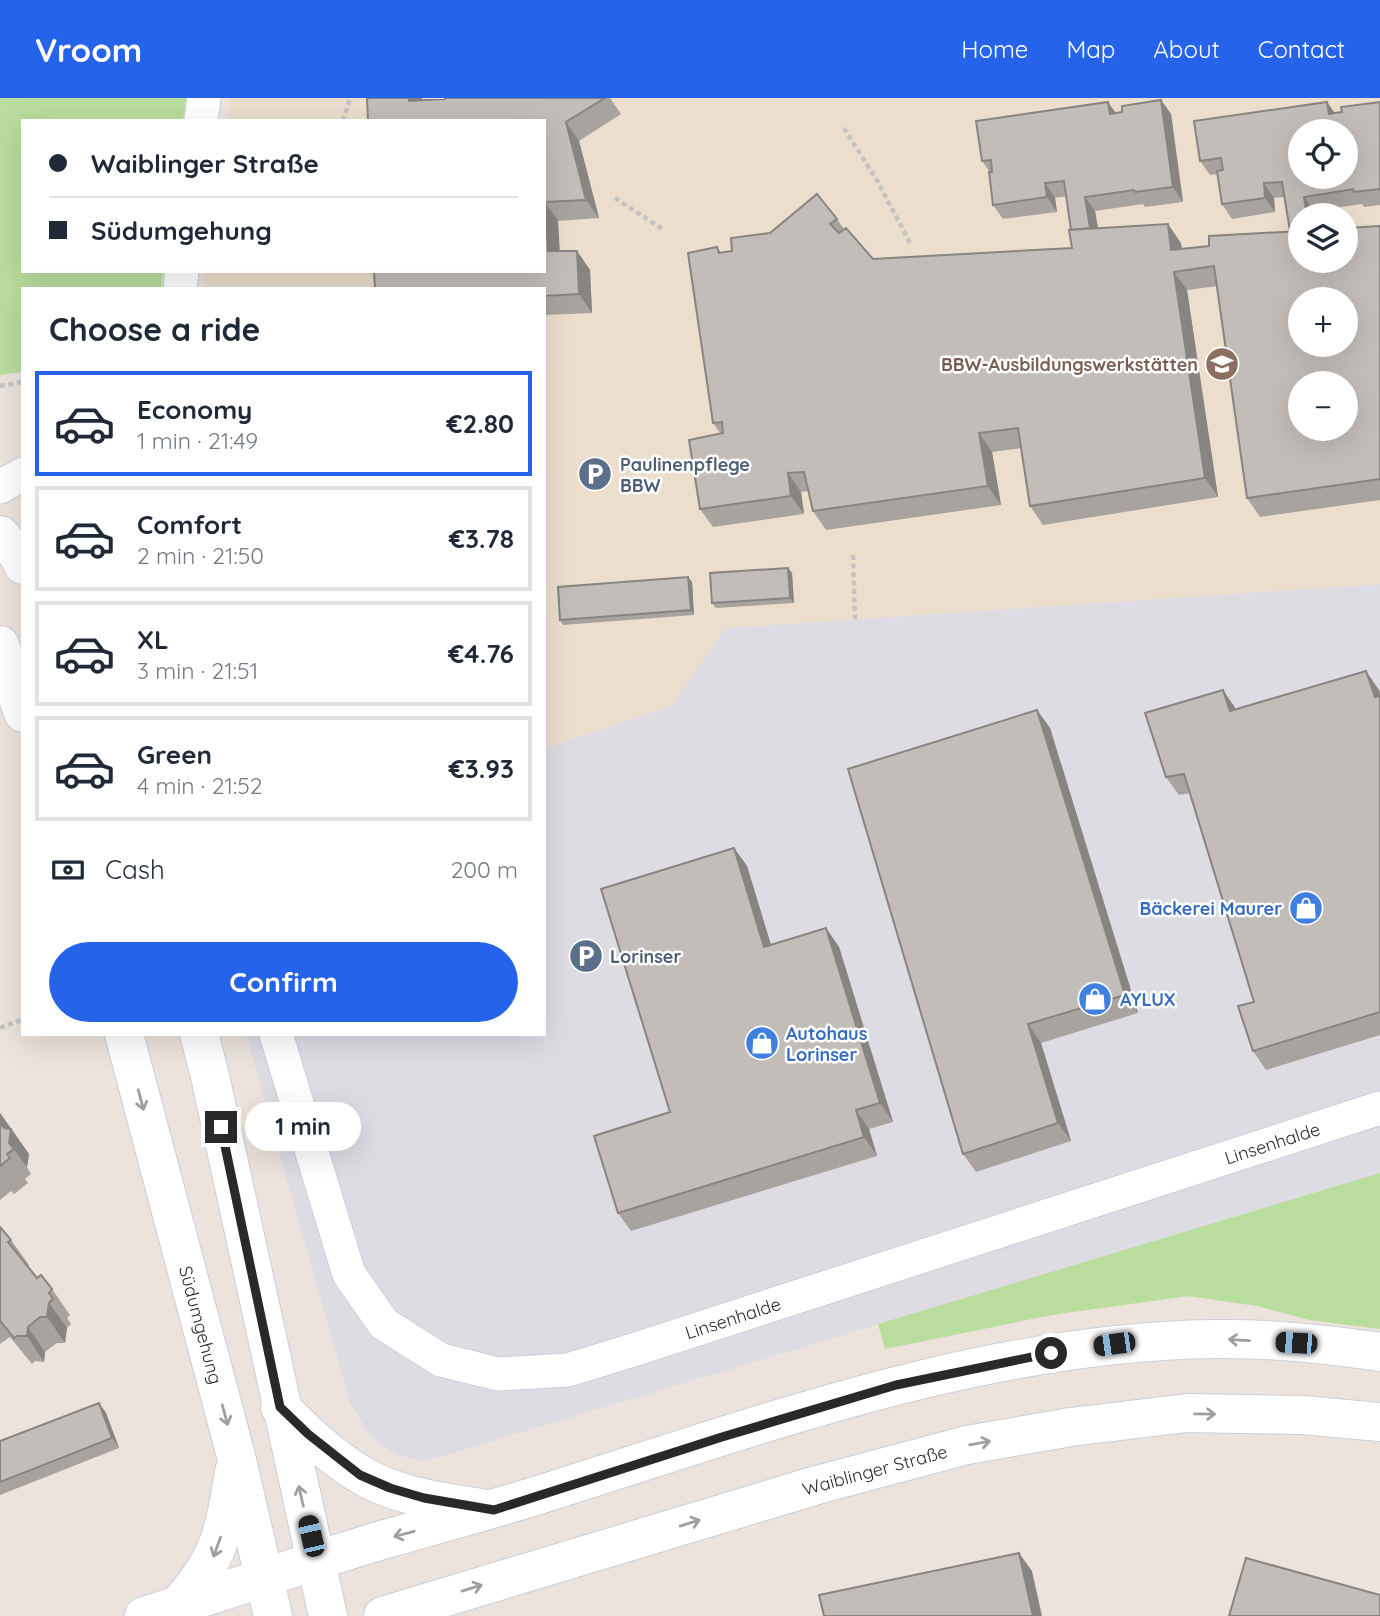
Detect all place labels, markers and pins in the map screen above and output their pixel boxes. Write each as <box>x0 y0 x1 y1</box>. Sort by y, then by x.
school or university icon: BBW-Ausbildungswerkstätten <box>1203 345 1241 383</box>
place label: BBW-Ausbildungswerkstätten <box>941 353 1198 376</box>
place label: Paulinenpflege BBW <box>620 453 750 497</box>
parking icon: Paulinenpflege BBW <box>576 455 614 493</box>
shop icon: Bäckerei Maurer <box>1287 889 1325 927</box>
place label: Bäckerei Maurer <box>1139 897 1282 920</box>
parking icon: Lorinser <box>567 937 605 975</box>
place label: Lorinser <box>610 945 681 968</box>
shop icon: AYLUX <box>1076 980 1114 1018</box>
place label: AYLUX <box>1120 988 1176 1011</box>
place label: Autohaus Lorinser <box>786 1022 868 1066</box>
shop icon: Autohaus Lorinser <box>743 1024 781 1062</box>

